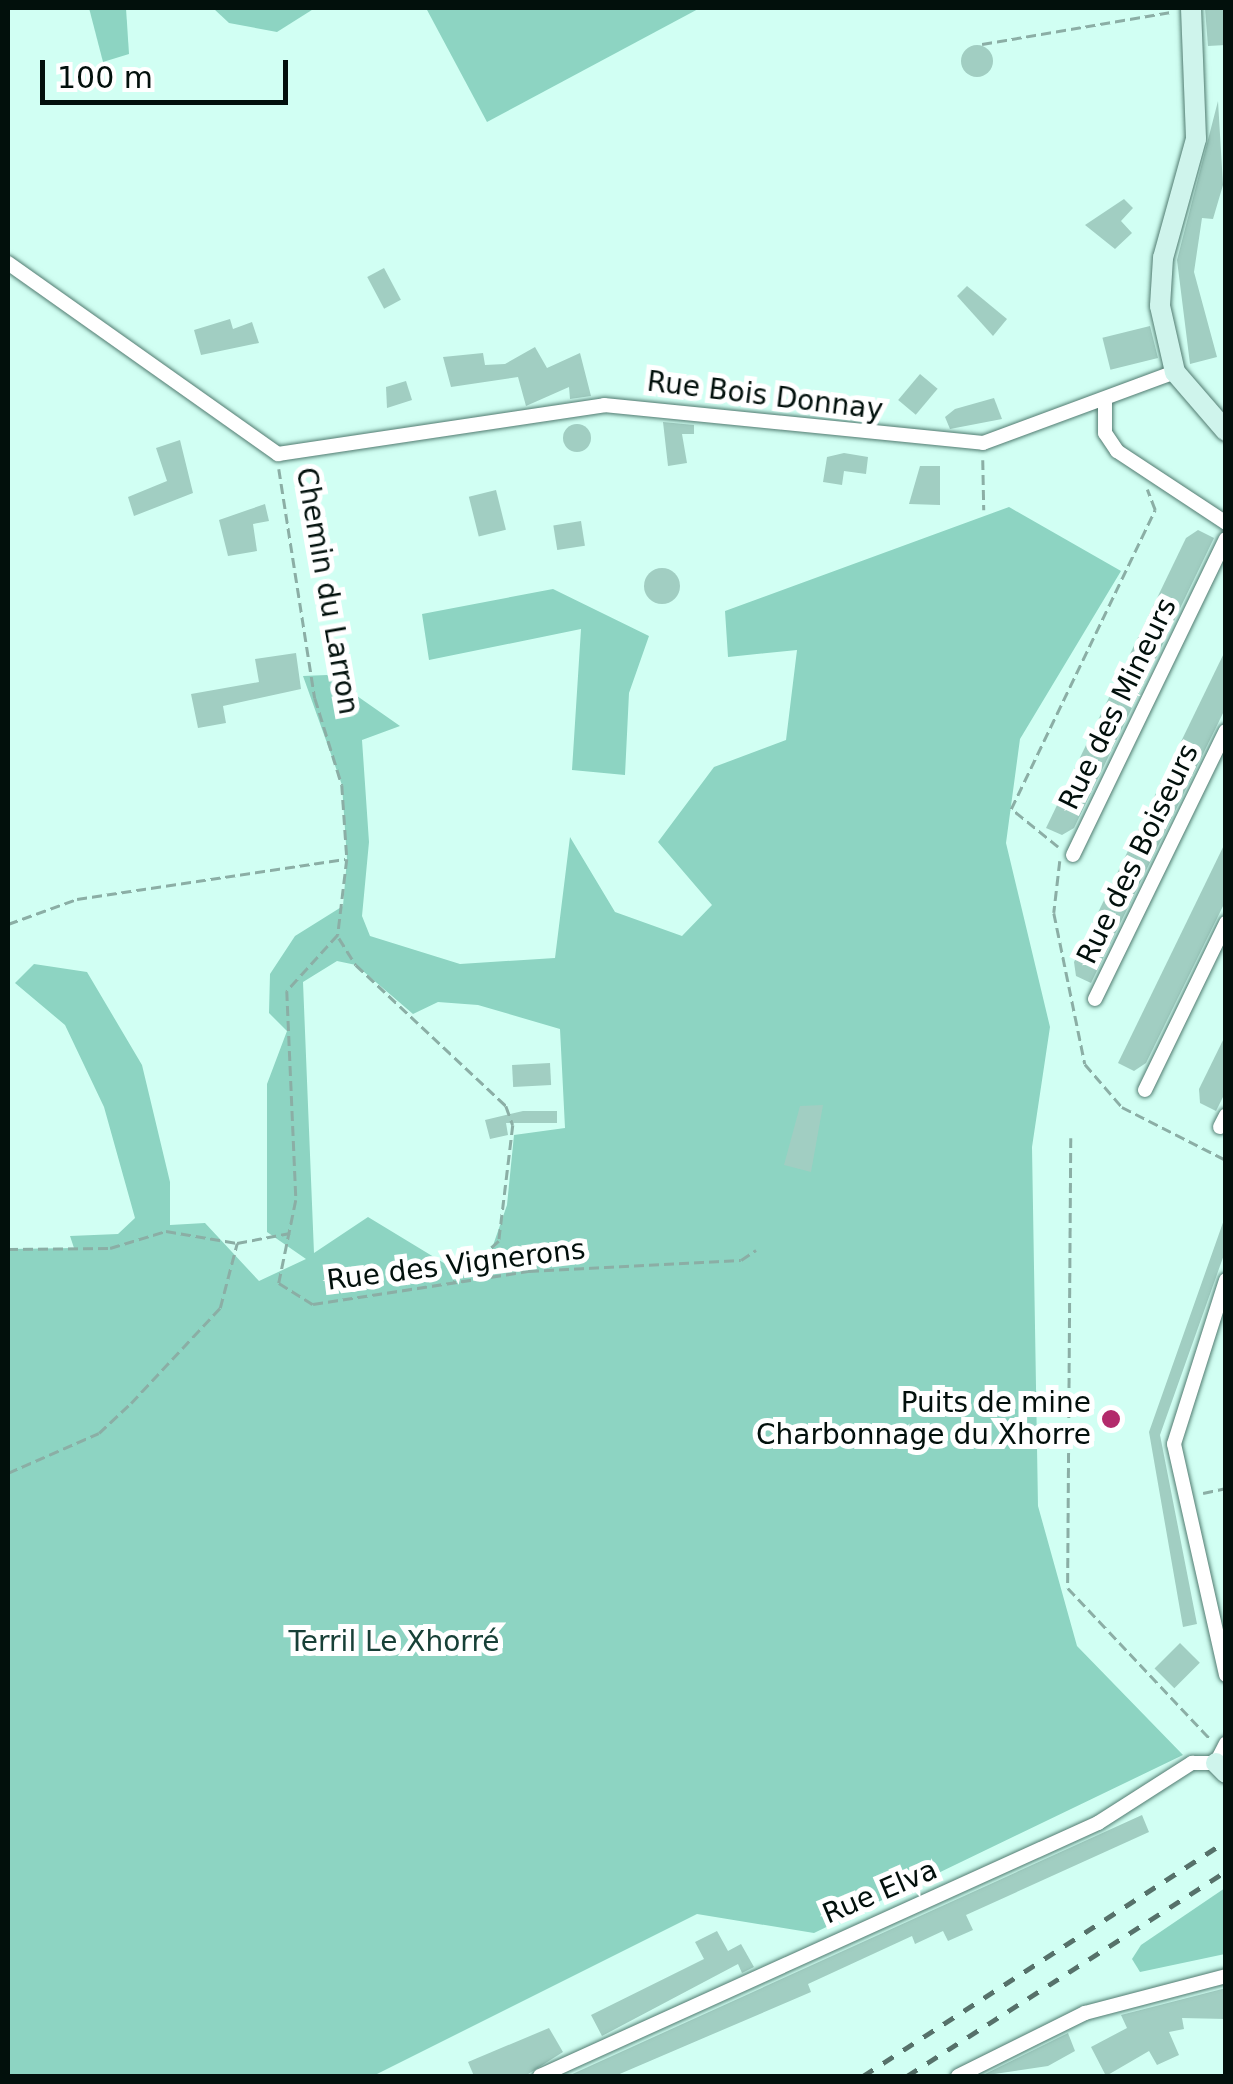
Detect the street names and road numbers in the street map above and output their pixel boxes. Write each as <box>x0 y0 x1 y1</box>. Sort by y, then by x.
street label: Rue Bois Donnay <box>645 365 885 427</box>
street label: Chemin du Larron <box>289 465 365 717</box>
street label: Rue des Mineurs <box>1052 593 1184 815</box>
street label: Rue des Boiseurs <box>1070 739 1206 969</box>
street label: Rue des Vignerons <box>325 1232 587 1298</box>
street label: Rue Elva <box>818 1853 942 1931</box>

